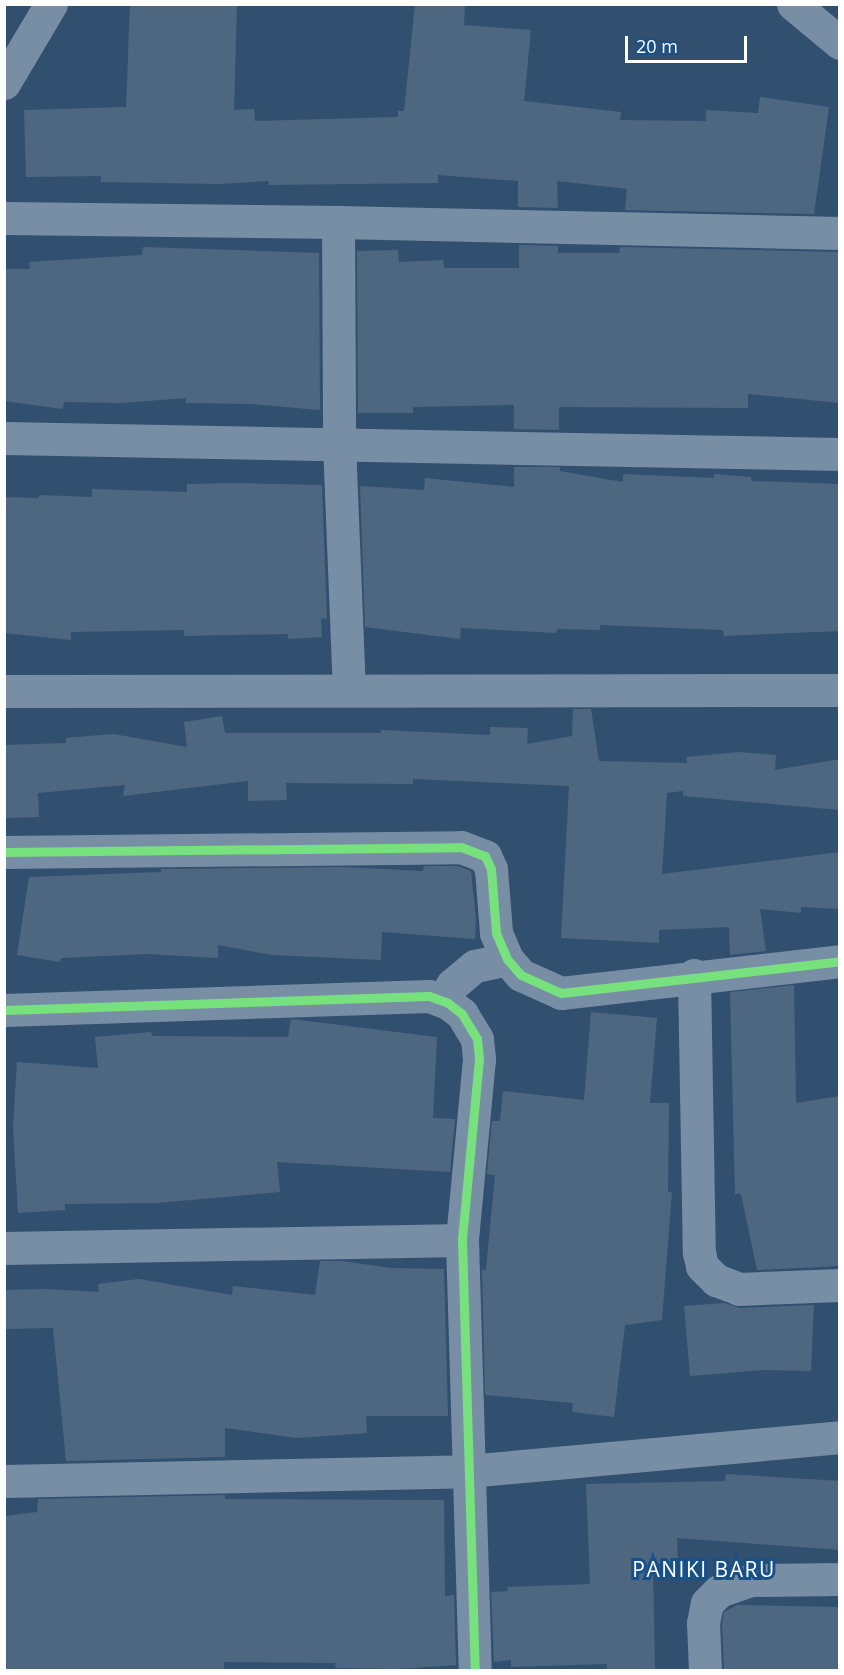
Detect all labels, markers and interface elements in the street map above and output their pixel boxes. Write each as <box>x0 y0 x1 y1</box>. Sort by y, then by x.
scale bar <box>628 24 750 62</box>
text: 20 m <box>636 34 678 58</box>
district label: PANIKI BARU <box>632 1556 776 1582</box>

